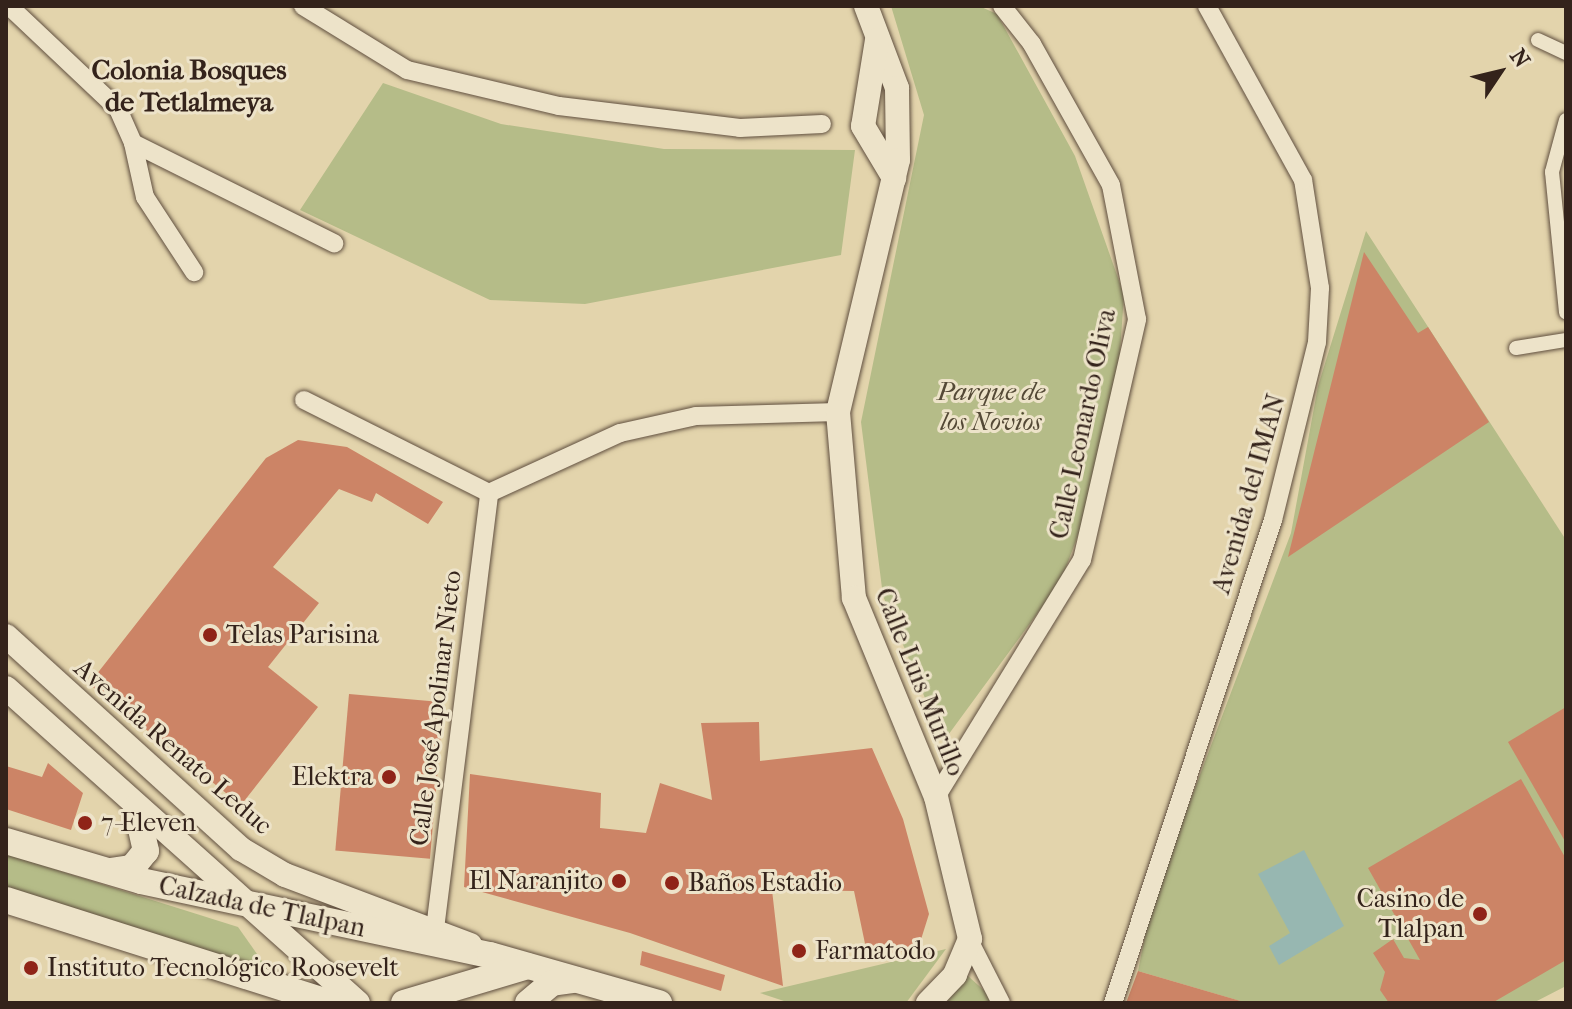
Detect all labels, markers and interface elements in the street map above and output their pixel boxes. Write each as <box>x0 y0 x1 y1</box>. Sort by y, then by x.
north arrow <box>1460 32 1540 112</box>
text: N <box>1504 44 1535 73</box>
district label: Colonia Bosques de Tetlalmeya <box>91 53 287 119</box>
street label: Calle Leonardo Oliva <box>1043 306 1123 542</box>
park label: Parque de los Novios <box>937 376 1045 438</box>
street label: Avenida del IMAN <box>1206 391 1292 597</box>
street label: Calle José Apolinar Nieto <box>404 568 468 848</box>
street label: Calle Luis Murillo <box>868 584 972 780</box>
place label: Telas Parisina <box>226 619 379 651</box>
marker: Telas Parisina <box>201 626 219 644</box>
street label: Avenida Renato Leduc <box>68 653 278 841</box>
place label: Elektra <box>292 761 373 793</box>
marker: Elektra <box>380 768 398 786</box>
place label: 7-Eleven <box>101 807 196 839</box>
marker: 7-Eleven <box>76 814 94 832</box>
place label: El Naranjito <box>468 865 603 897</box>
place label: Baños Estadio <box>688 867 842 899</box>
street label: Calzada de Tlalpan <box>156 870 368 944</box>
marker: El Naranjito <box>610 872 628 890</box>
marker: Baños Estadio <box>663 874 681 892</box>
place label: Casino de Tlalpan <box>1356 883 1464 944</box>
marker: Casino de Tlalpan <box>1471 905 1489 923</box>
place label: Farmatodo <box>815 935 935 967</box>
marker: Farmatodo <box>790 942 808 960</box>
place label: Instituto Tecnológico Roosevelt <box>47 952 399 984</box>
marker: Instituto Tecnológico Roosevelt <box>22 959 40 977</box>

